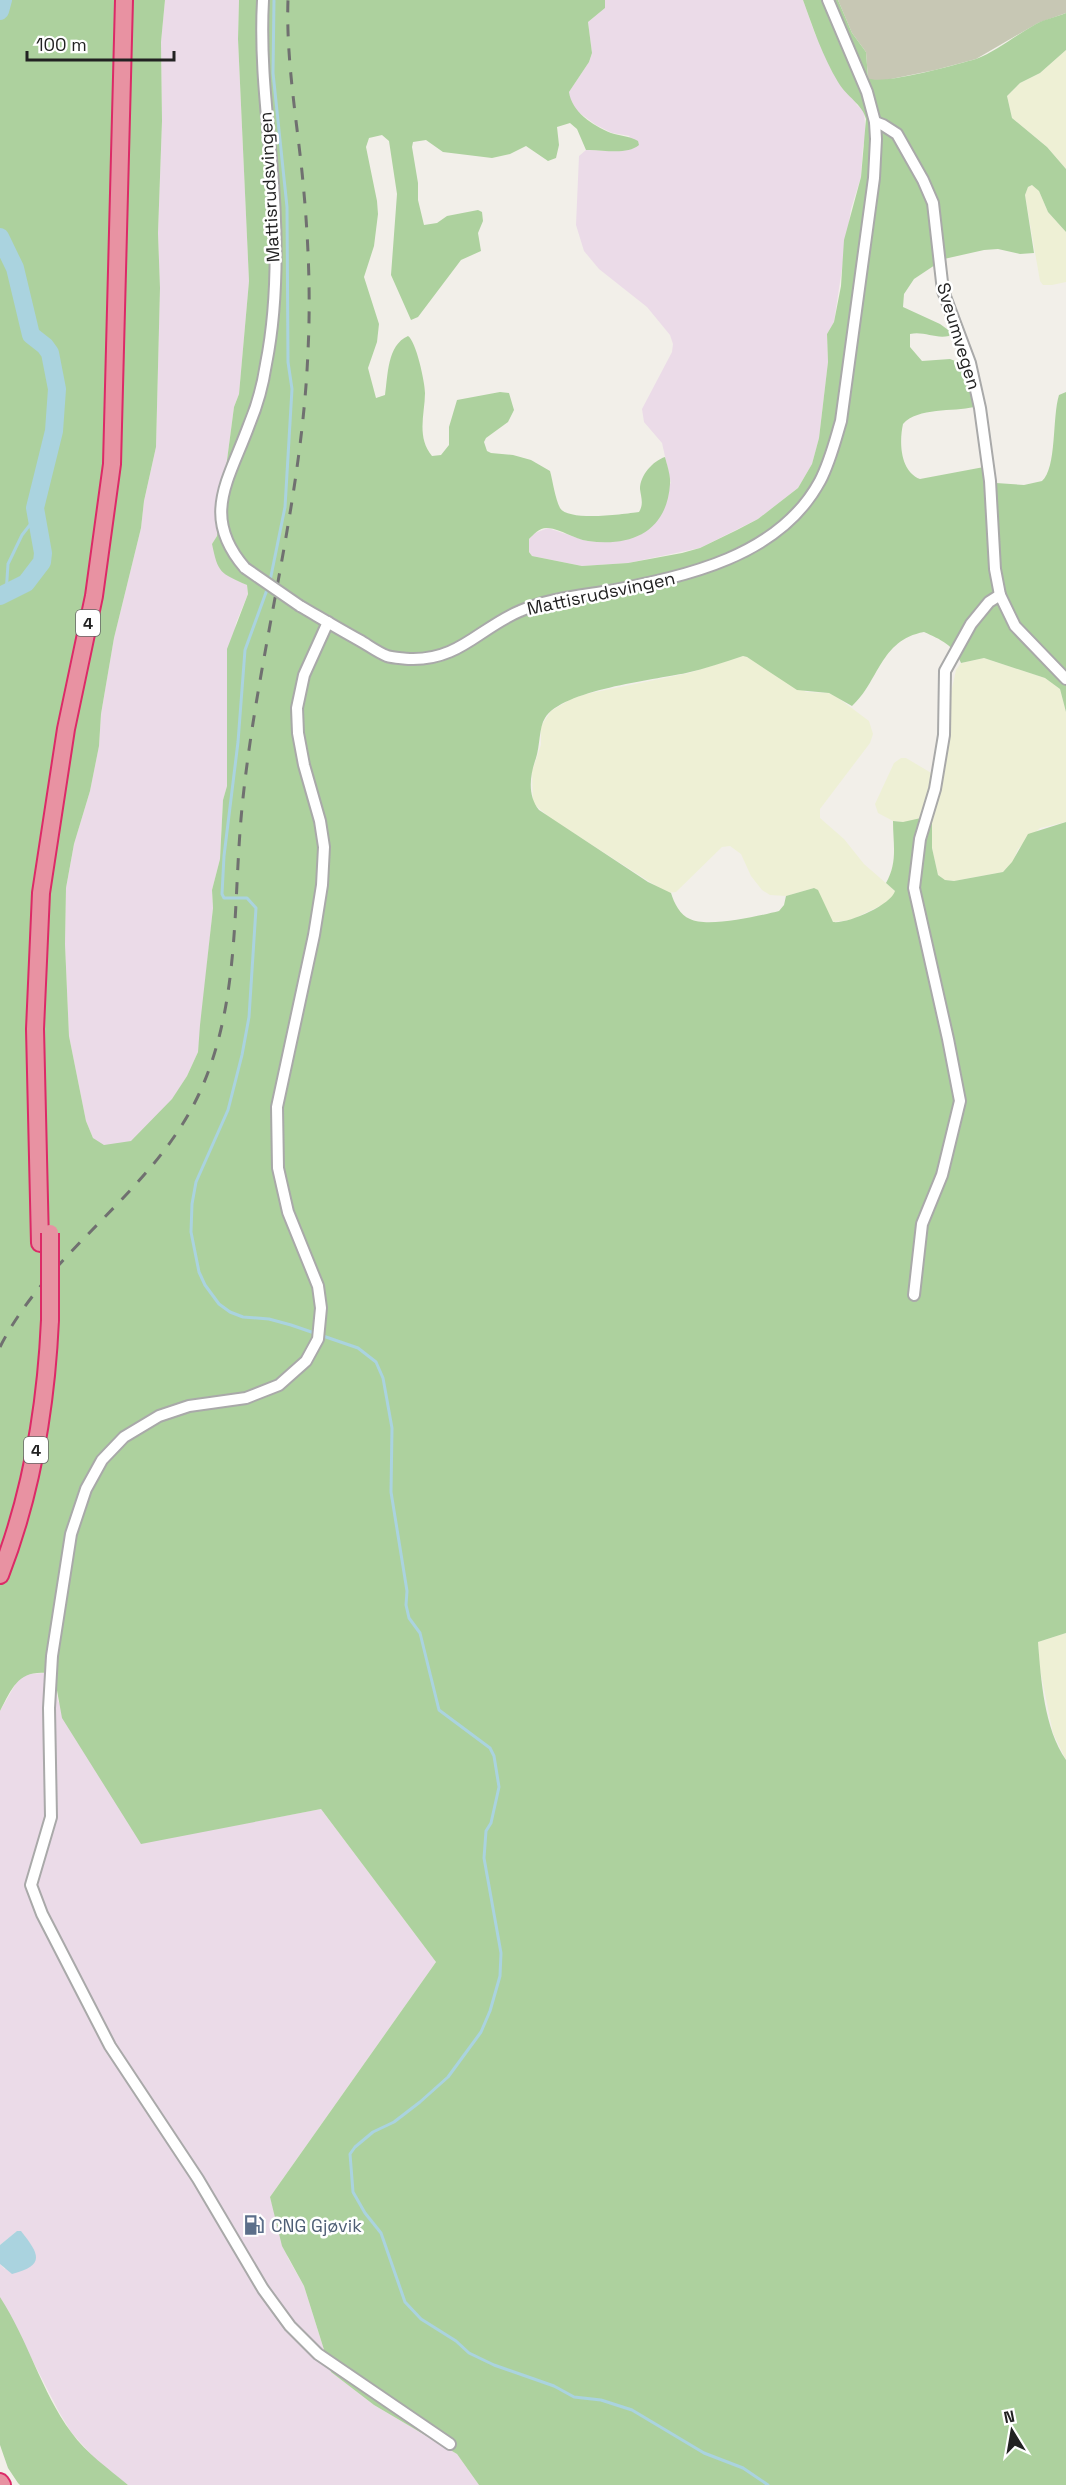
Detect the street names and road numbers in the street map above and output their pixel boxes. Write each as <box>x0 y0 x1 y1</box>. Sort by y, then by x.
street label: Mattisrudsvingen <box>254 111 284 263</box>
street label: Sveumvegen <box>932 280 986 392</box>
street label: Mattisrudsvingen <box>525 566 677 620</box>
road number: 4 <box>76 610 100 636</box>
road number: 4 <box>24 1437 48 1463</box>

